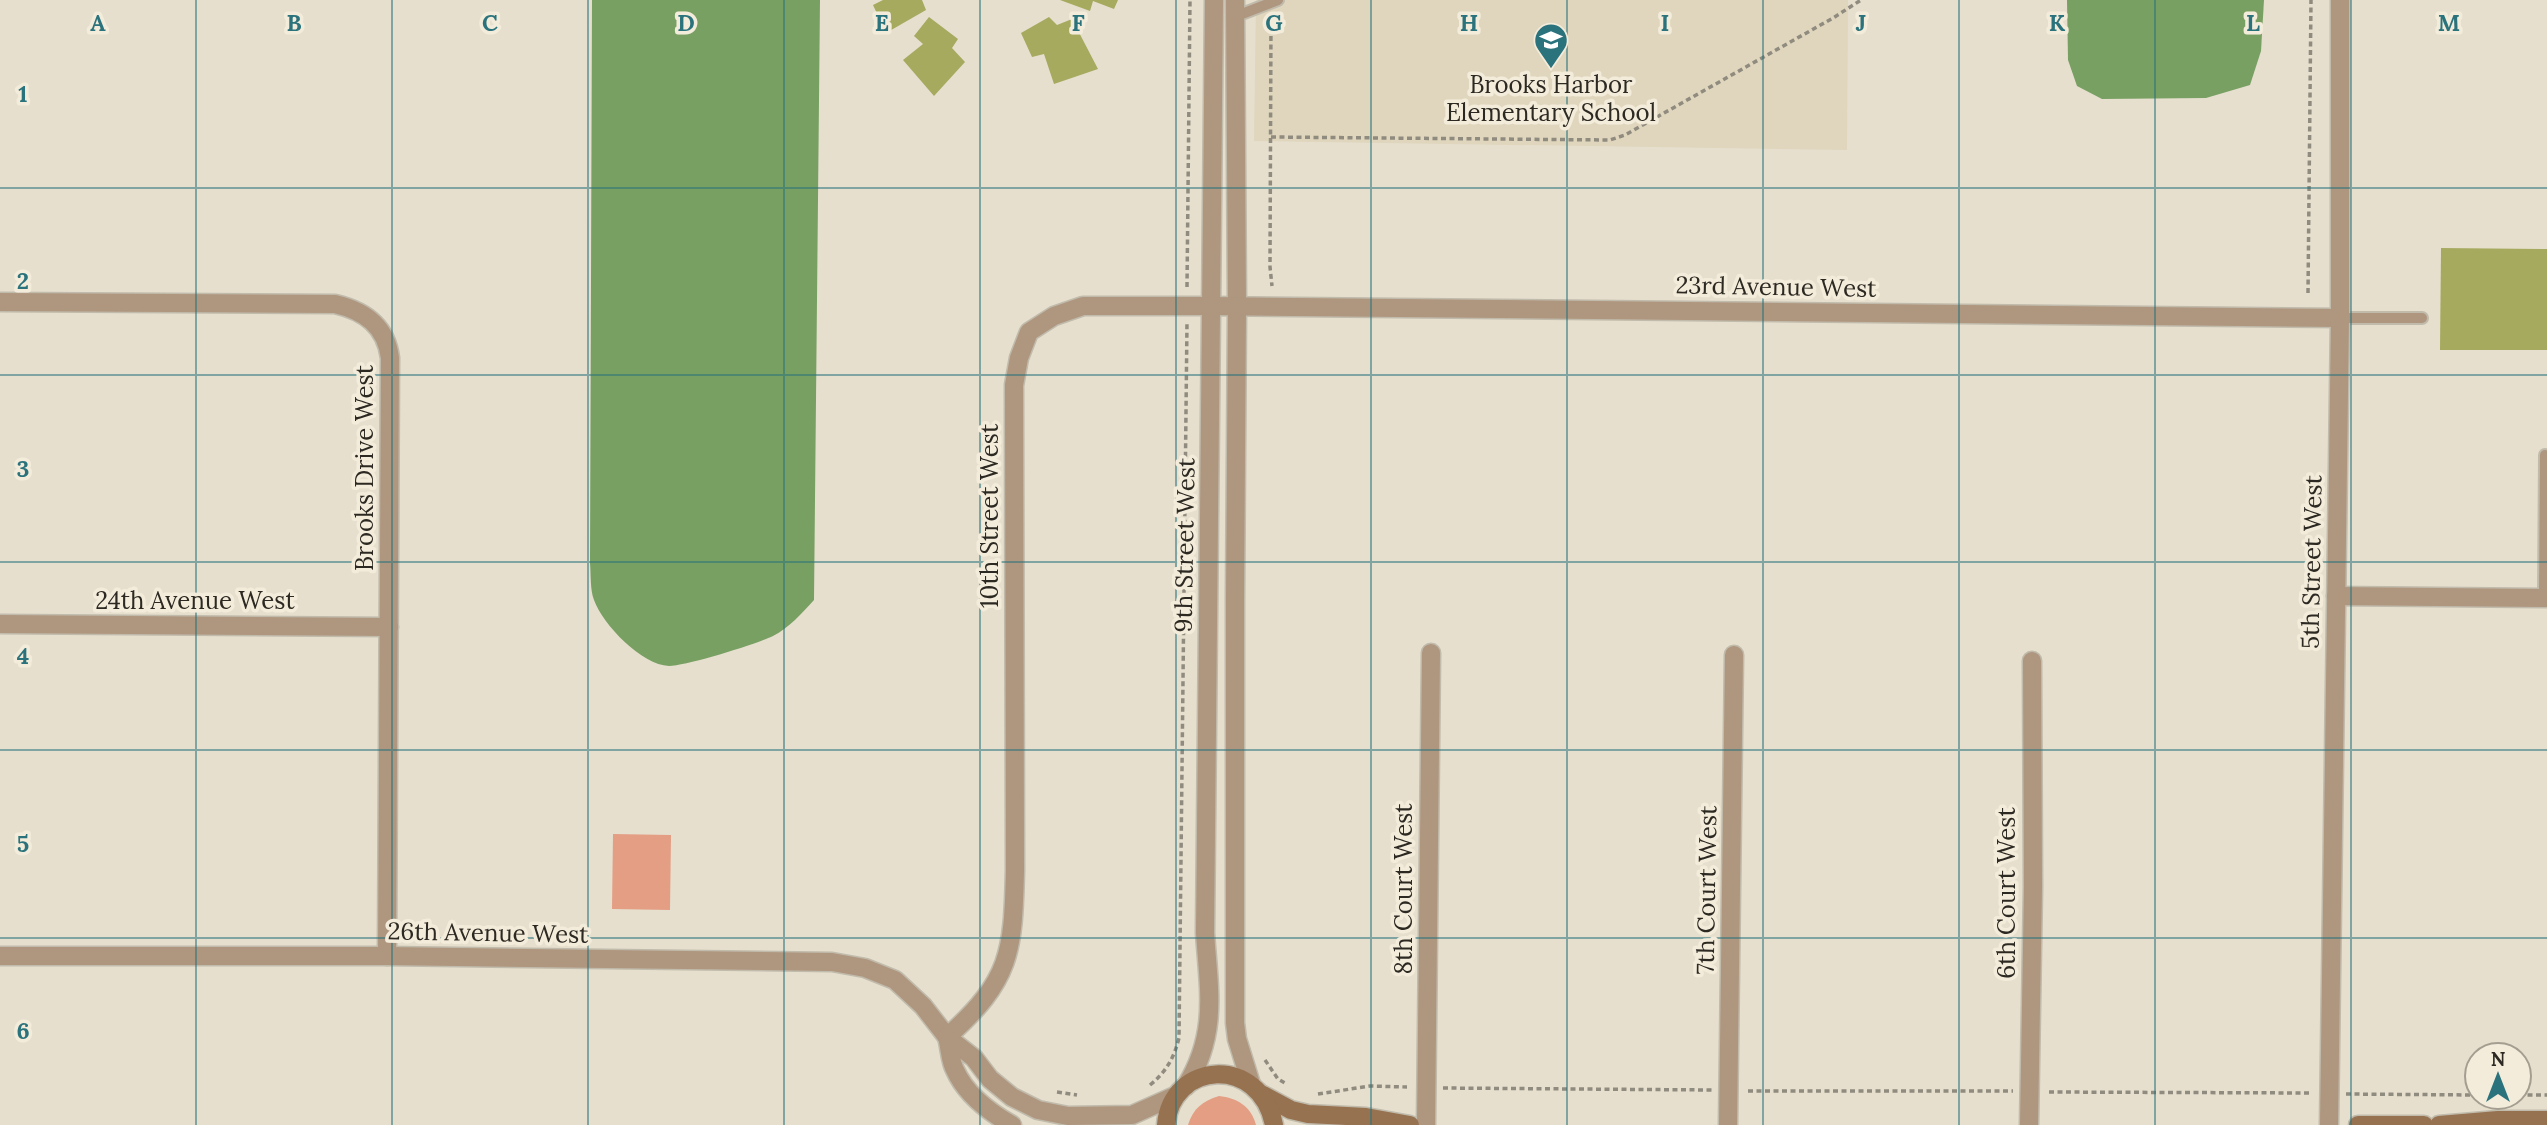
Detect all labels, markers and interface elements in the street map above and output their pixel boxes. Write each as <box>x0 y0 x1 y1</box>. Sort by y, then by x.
text: A <box>90 8 106 37</box>
text: B <box>286 8 302 37</box>
text: C <box>482 8 498 37</box>
text: D <box>677 8 695 37</box>
text: E <box>875 8 889 37</box>
text: F <box>1071 8 1085 37</box>
text: G <box>1265 8 1283 37</box>
text: H <box>1460 8 1478 37</box>
text: I <box>1661 8 1669 37</box>
text: J <box>1856 8 1866 37</box>
text: K <box>2049 8 2066 37</box>
text: L <box>2246 8 2260 37</box>
text: M <box>2438 8 2460 37</box>
school or university icon: Brooks Harbor Elementary School <box>1532 21 1570 70</box>
place label: Brooks Harbor Elementary School <box>1446 69 1656 128</box>
text: 1 <box>18 79 28 108</box>
text: 2 <box>17 266 29 295</box>
street label: 23rd Avenue West <box>1675 269 1877 304</box>
street label: Brooks Drive West <box>349 364 380 571</box>
street label: 10th Street West <box>974 423 1005 608</box>
text: 3 <box>17 454 29 483</box>
street label: 9th Street West <box>1167 457 1202 633</box>
street label: 5th Street West <box>2294 474 2329 649</box>
street label: 24th Avenue West <box>95 585 295 616</box>
text: 4 <box>17 641 29 670</box>
street label: 8th Court West <box>1388 803 1419 975</box>
street label: 7th Court West <box>1690 805 1723 975</box>
street label: 6th Court West <box>1991 807 2022 979</box>
text: 5 <box>17 829 29 858</box>
street label: 26th Avenue West <box>387 915 589 950</box>
text: 6 <box>16 1016 30 1045</box>
north arrow <box>2463 1041 2533 1111</box>
text: N <box>2491 1047 2506 1071</box>

